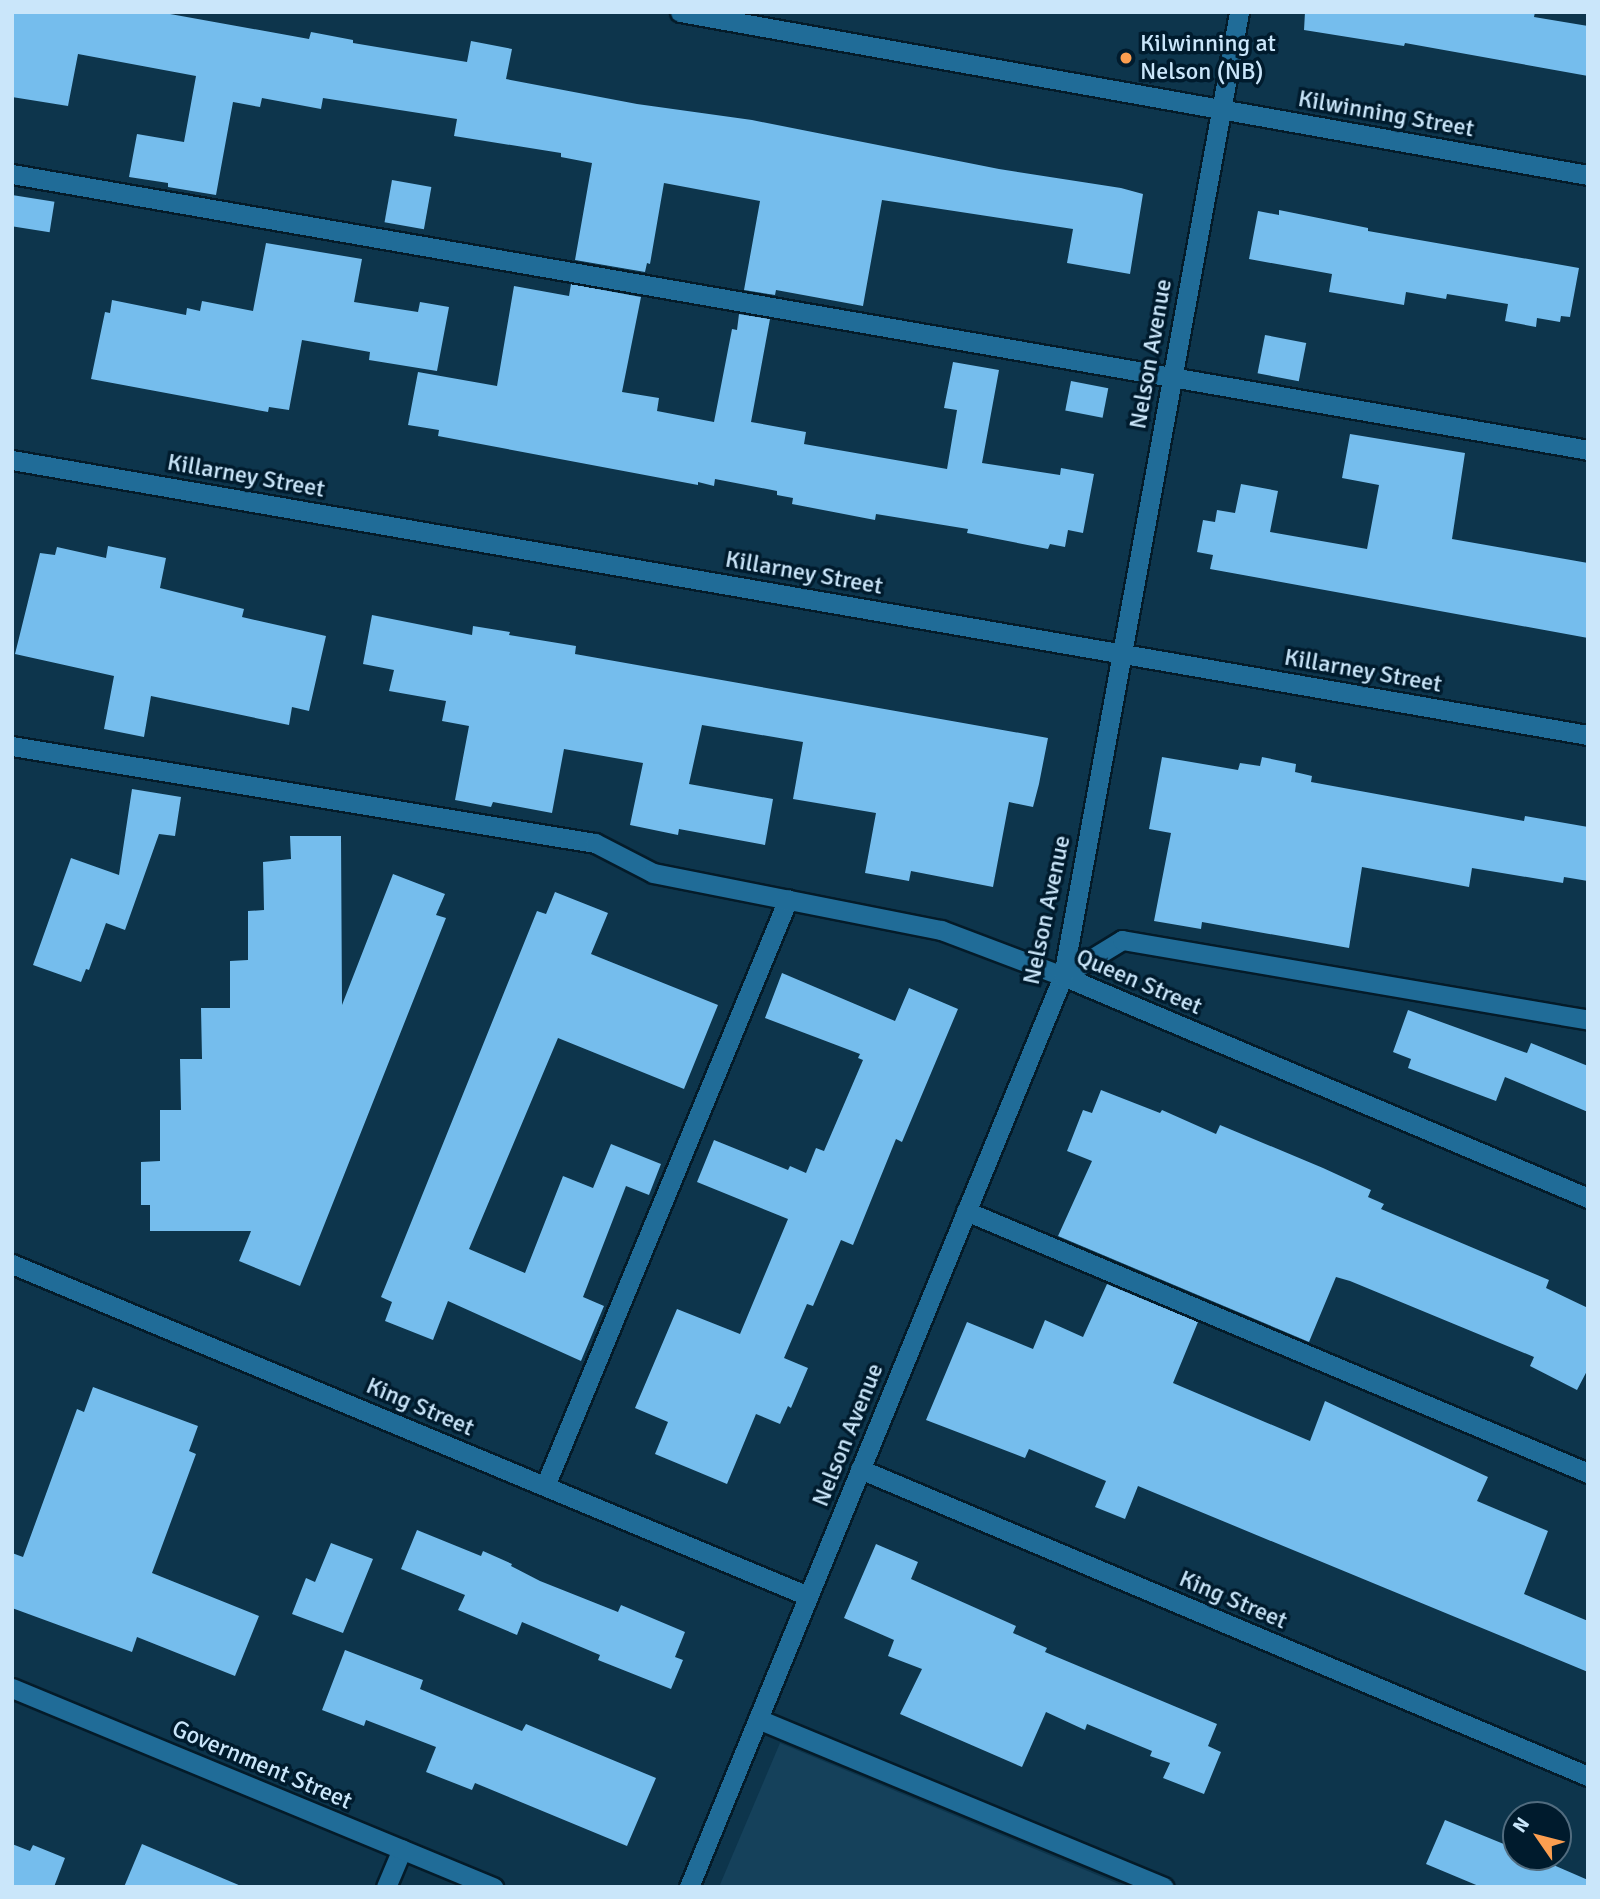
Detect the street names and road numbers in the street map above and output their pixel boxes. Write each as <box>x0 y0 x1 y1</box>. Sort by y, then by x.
street label: Kilwinning Street <box>1296 84 1476 144</box>
street label: Nelson Avenue <box>1124 277 1178 431</box>
street label: Killarney Street <box>165 448 327 504</box>
street label: Killarney Street <box>723 545 885 601</box>
street label: Killarney Street <box>1282 643 1444 699</box>
street label: Nelson Avenue <box>1017 833 1077 987</box>
street label: Queen Street <box>1072 943 1206 1021</box>
street label: Nelson Avenue <box>806 1359 890 1511</box>
street label: King Street <box>362 1371 478 1443</box>
street label: King Street <box>1175 1564 1291 1636</box>
street label: Government Street <box>168 1714 356 1816</box>

